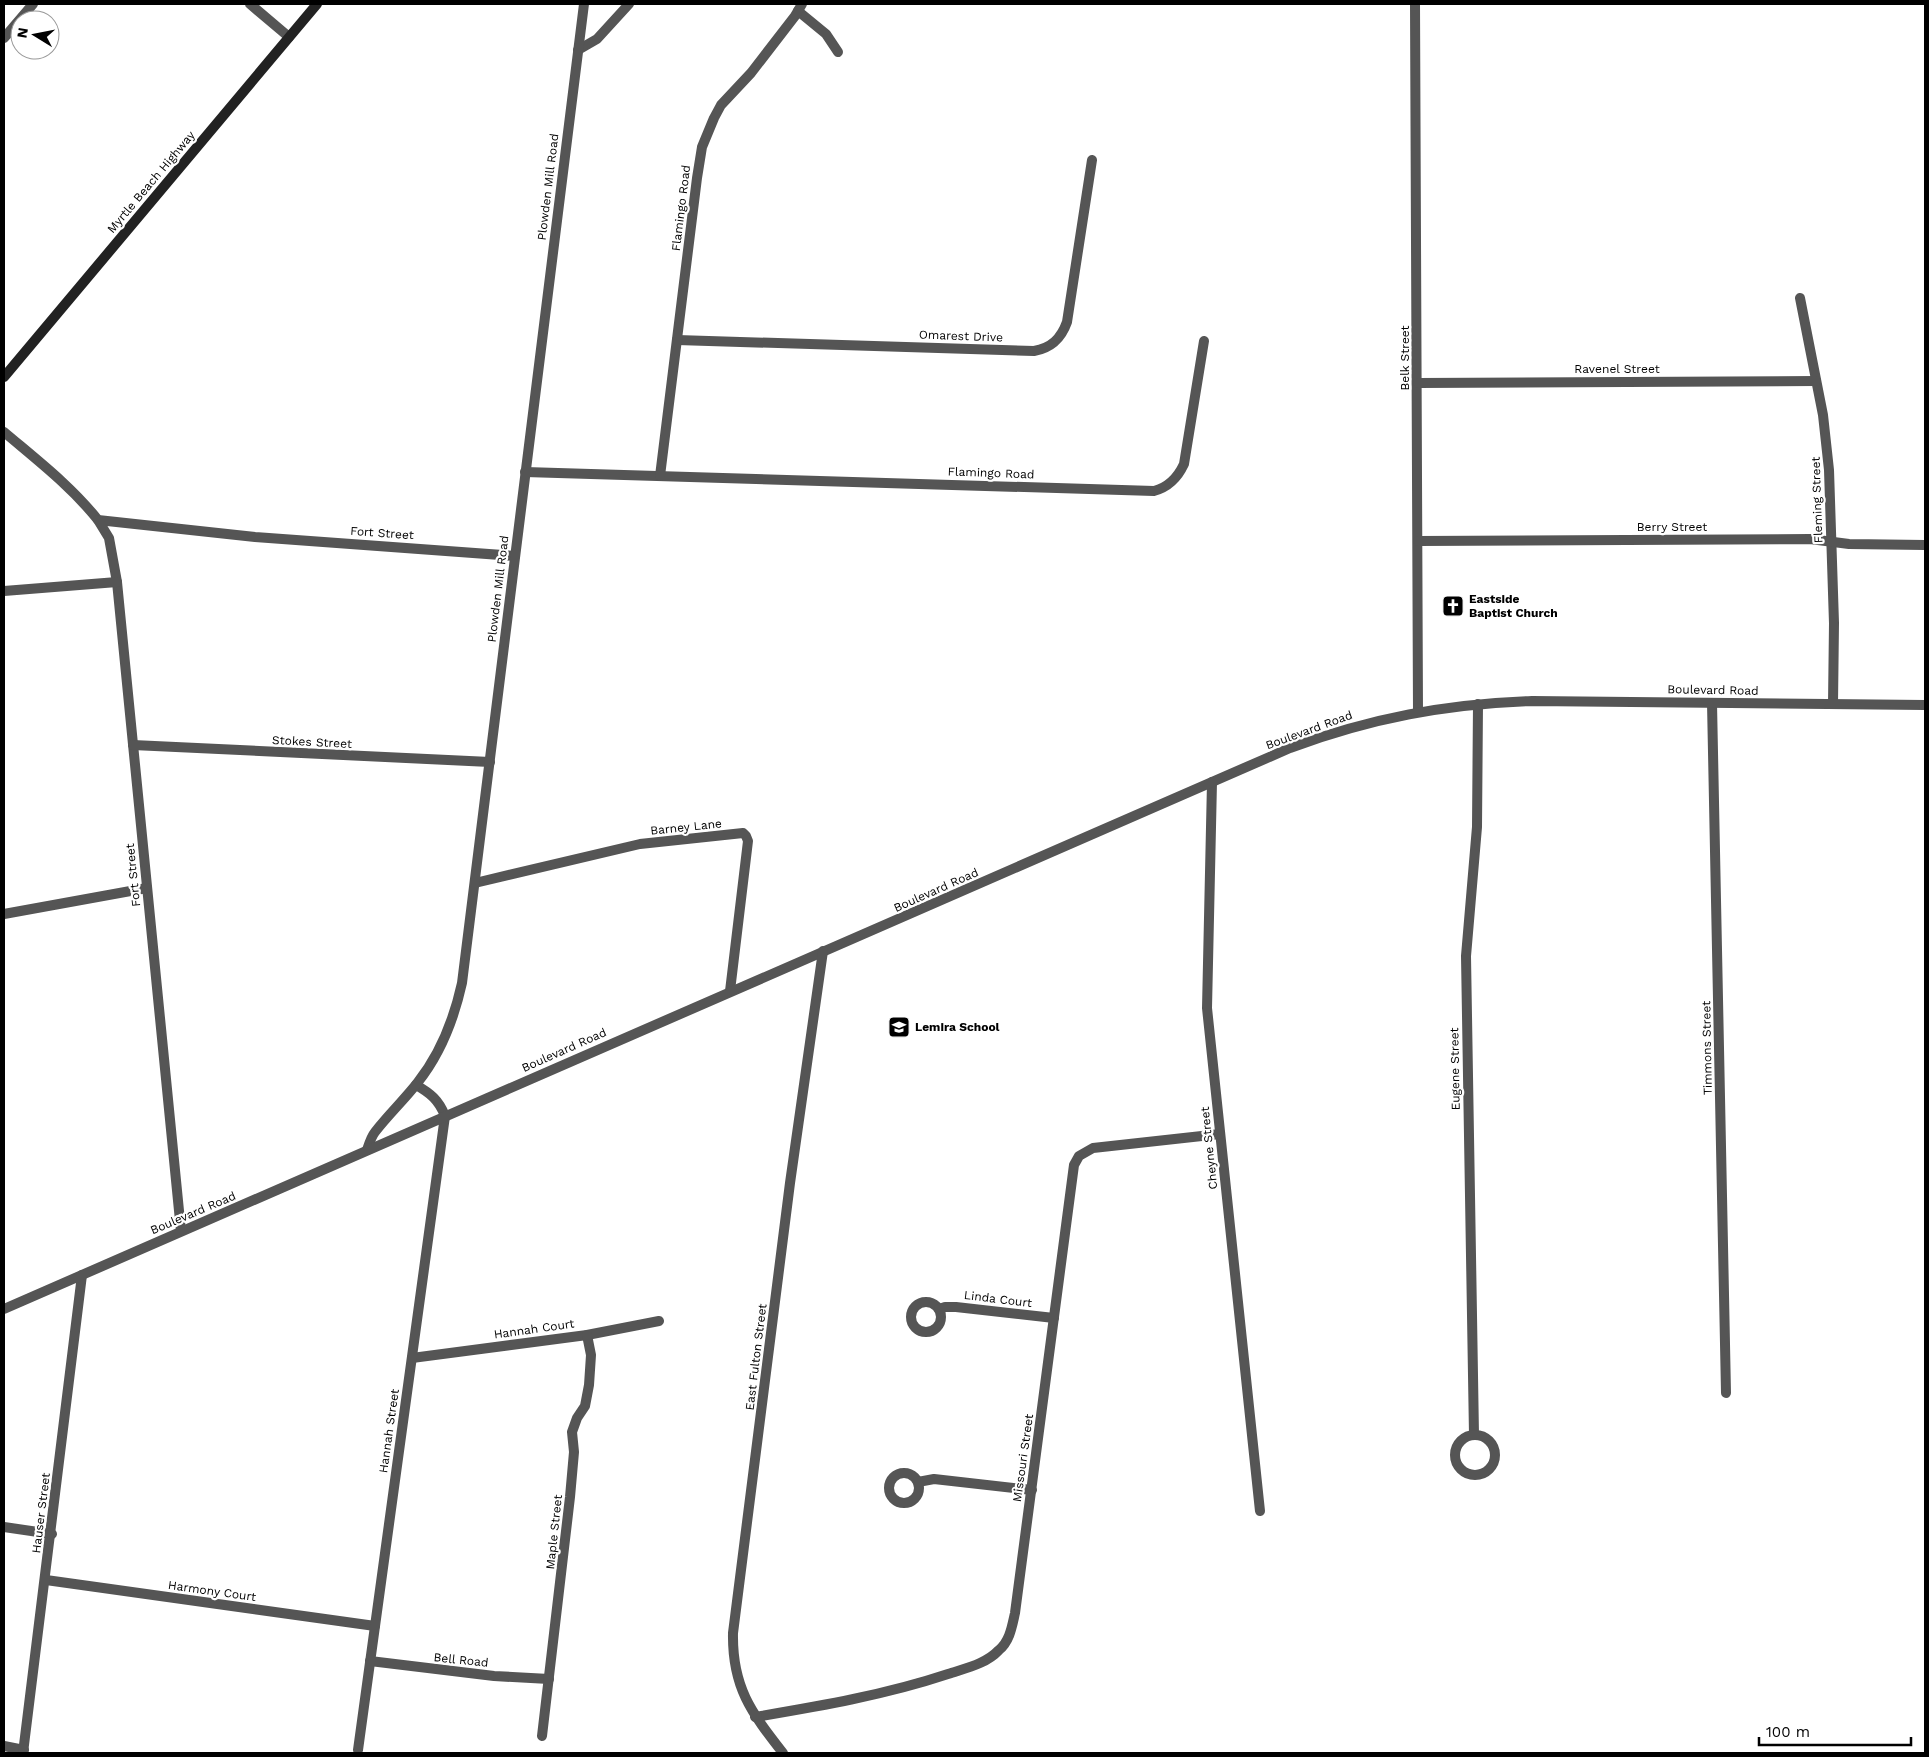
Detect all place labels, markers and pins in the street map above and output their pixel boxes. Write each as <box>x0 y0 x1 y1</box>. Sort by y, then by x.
place label: Eastside Baptist Church <box>1469 592 1558 620</box>
church icon: Eastside Baptist Church <box>1441 594 1465 618</box>
school or university icon: Lemira School <box>887 1015 911 1039</box>
place label: Lemira School <box>915 1020 1000 1034</box>

